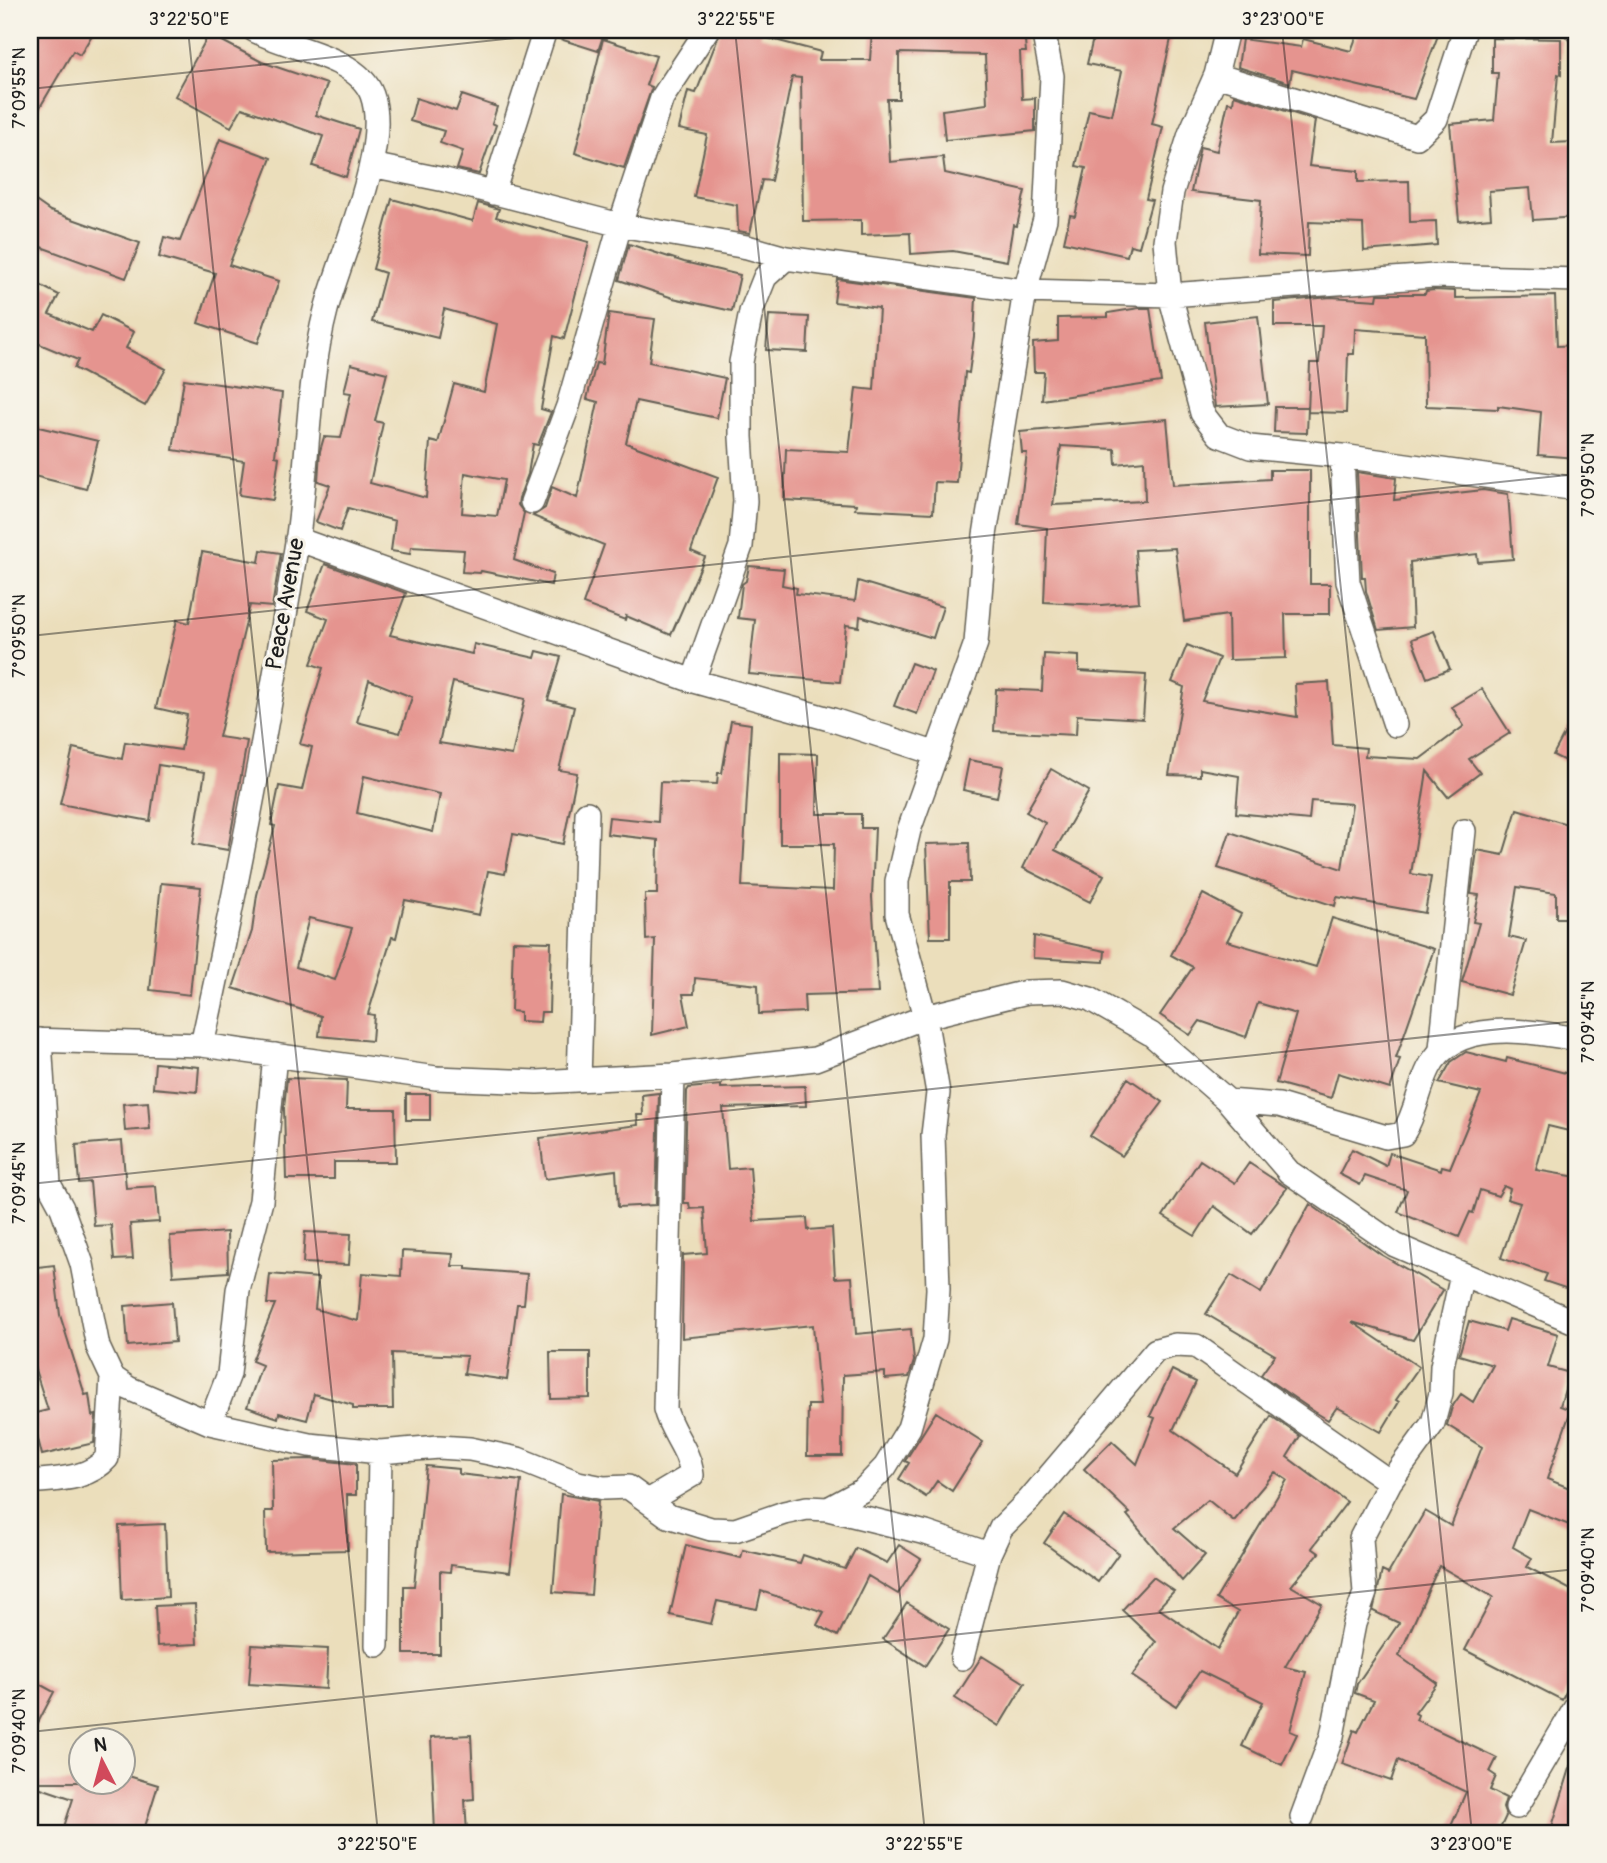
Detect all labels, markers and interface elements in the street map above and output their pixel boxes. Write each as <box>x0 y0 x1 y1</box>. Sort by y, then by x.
text: 3°22'50"E <box>149 8 229 31</box>
text: 3°22'55"E <box>697 8 775 31</box>
text: 3°23'00"E <box>1242 8 1324 31</box>
text: 7°09'55"N <box>8 47 31 129</box>
text: 7°09'50"N <box>1577 433 1600 517</box>
street label: Peace Avenue <box>259 535 311 672</box>
text: 7°09'50"N <box>8 594 31 678</box>
text: 7°09'45"N <box>1577 981 1600 1063</box>
text: 7°09'45"N <box>8 1142 31 1224</box>
text: 7°09'40"N <box>1577 1528 1600 1612</box>
text: 7°09'40"N <box>8 1689 31 1773</box>
north arrow <box>66 1727 136 1797</box>
text: N <box>93 1732 108 1758</box>
text: 3°22'50"E <box>337 1833 417 1856</box>
text: 3°22'55"E <box>885 1833 963 1856</box>
text: 3°23'00"E <box>1430 1833 1512 1856</box>

